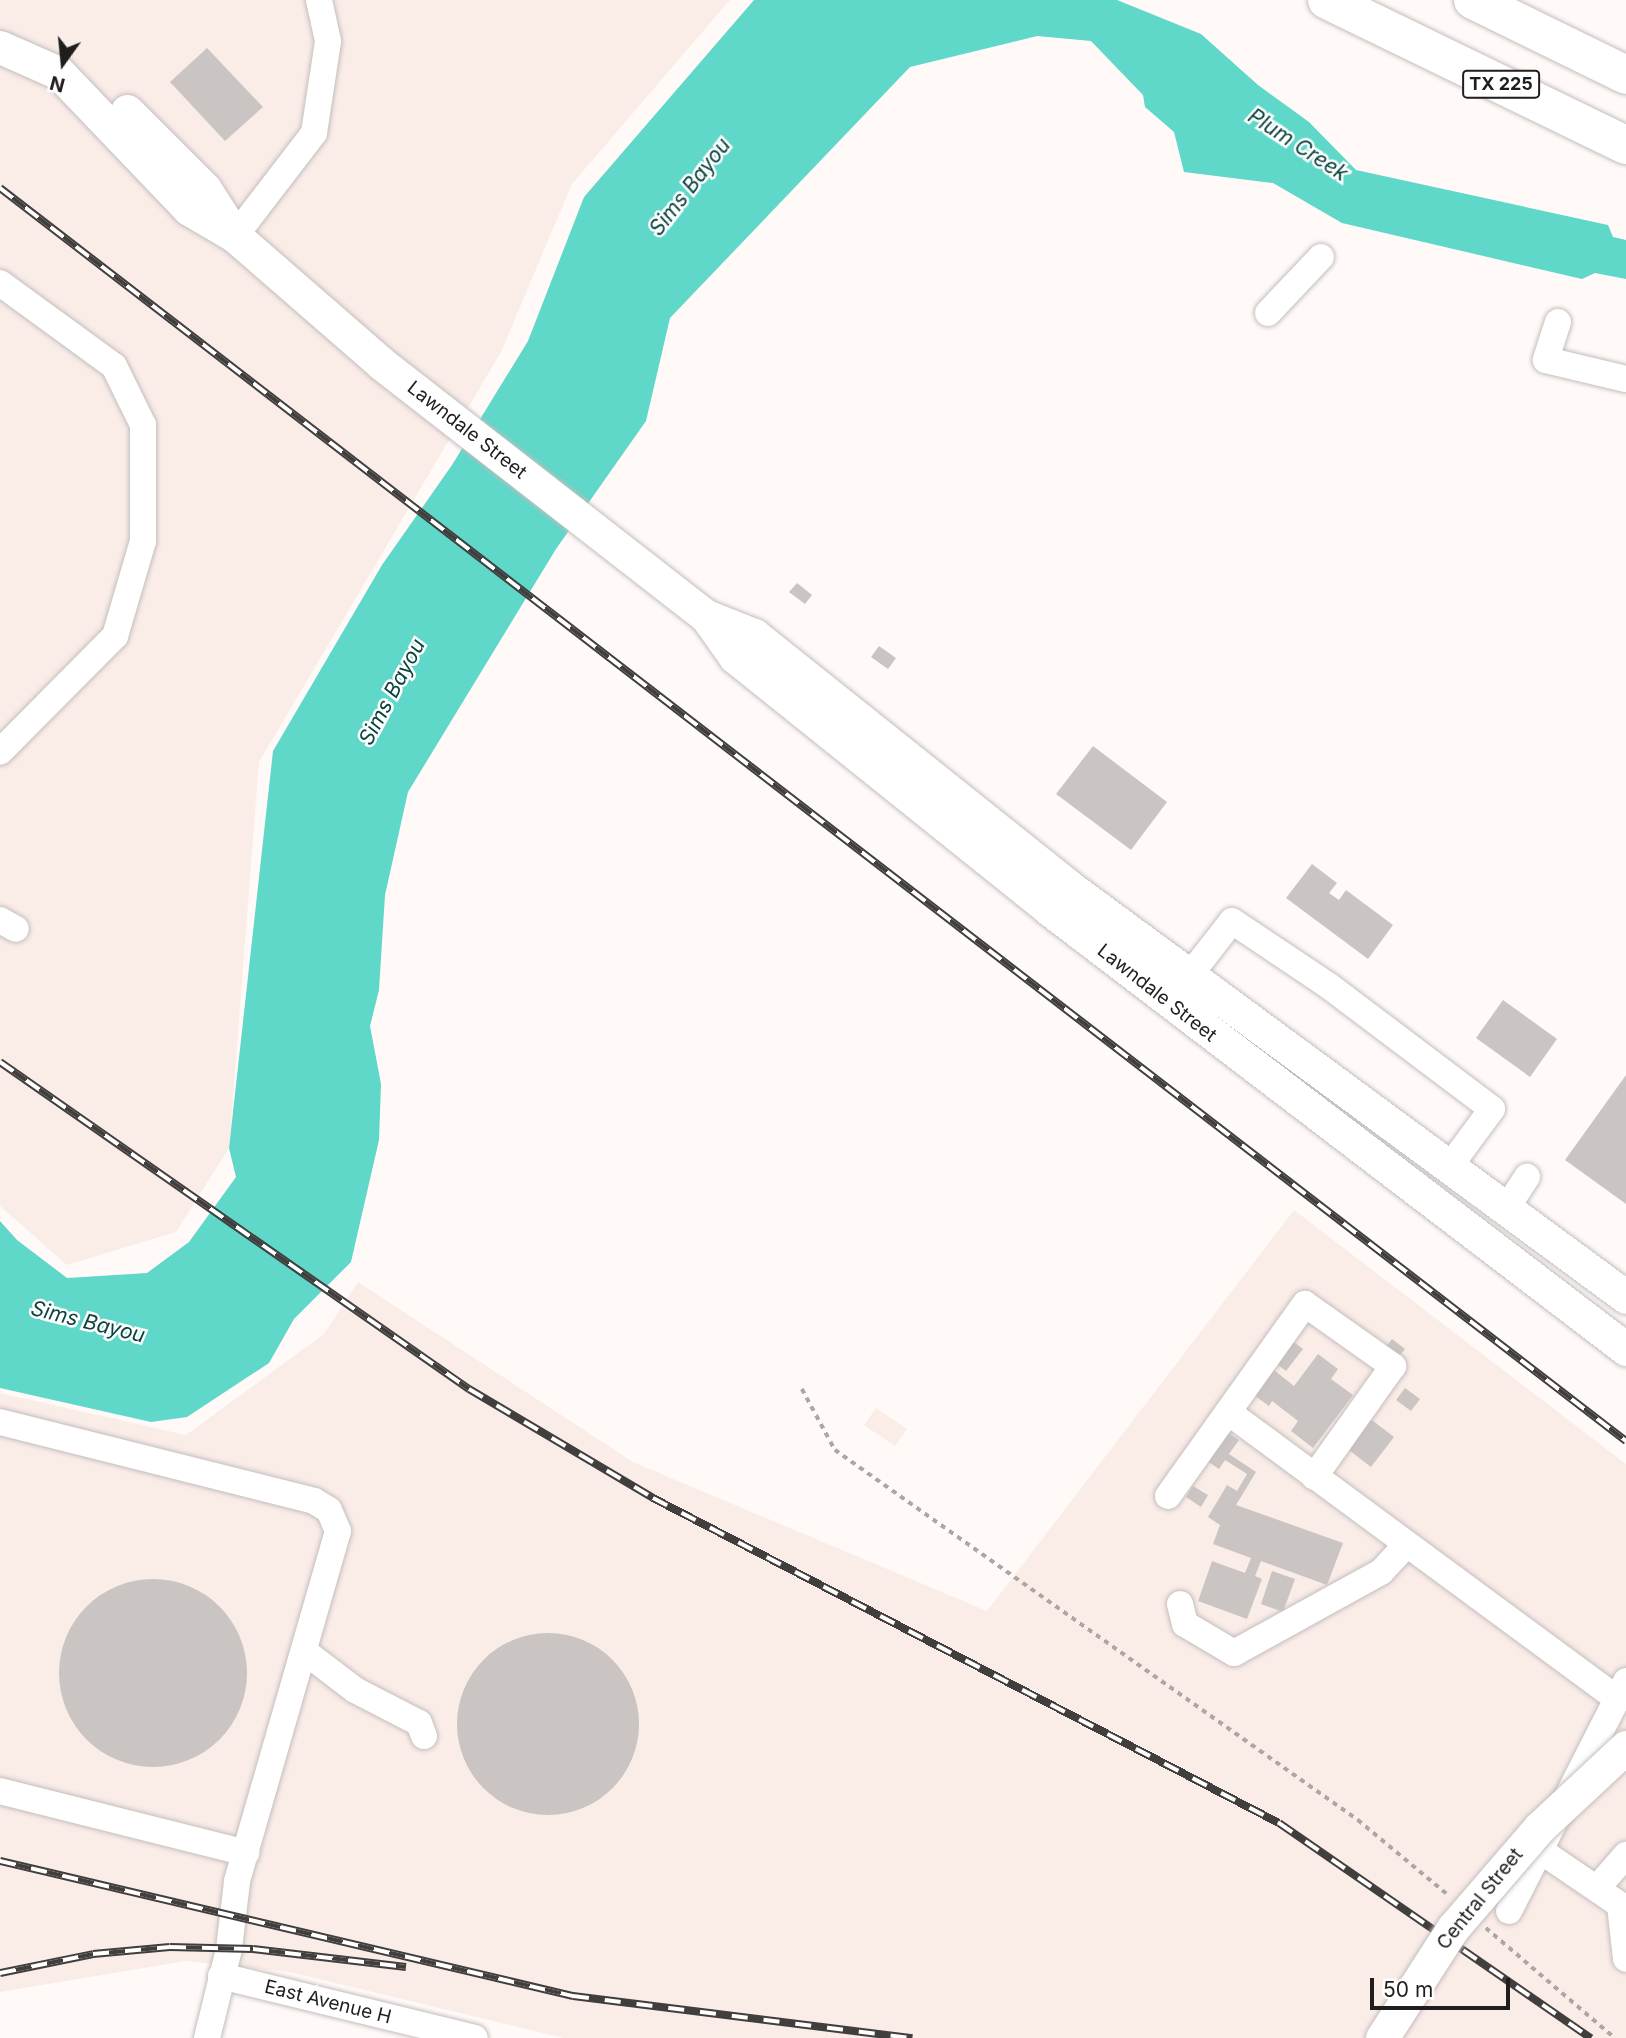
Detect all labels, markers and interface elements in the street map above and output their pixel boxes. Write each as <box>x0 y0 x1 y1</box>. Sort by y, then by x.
north arrow <box>28 28 98 98</box>
road number: TX 225 <box>1461 70 1541 98</box>
text: N <box>47 71 67 97</box>
water label: Plum Creek <box>1243 103 1353 187</box>
water label: Sims Bayou <box>644 133 736 241</box>
street label: Lawndale Street <box>403 376 531 484</box>
water label: Sims Bayou <box>353 635 431 749</box>
street label: Lawndale Street <box>1093 939 1221 1047</box>
water label: Sims Bayou <box>28 1296 148 1348</box>
street label: Central Street <box>1432 1844 1528 1954</box>
scale bar <box>1374 1965 1514 2009</box>
street label: East Avenue H <box>262 1975 394 2029</box>
text: 50 m <box>1383 1977 1433 2002</box>

